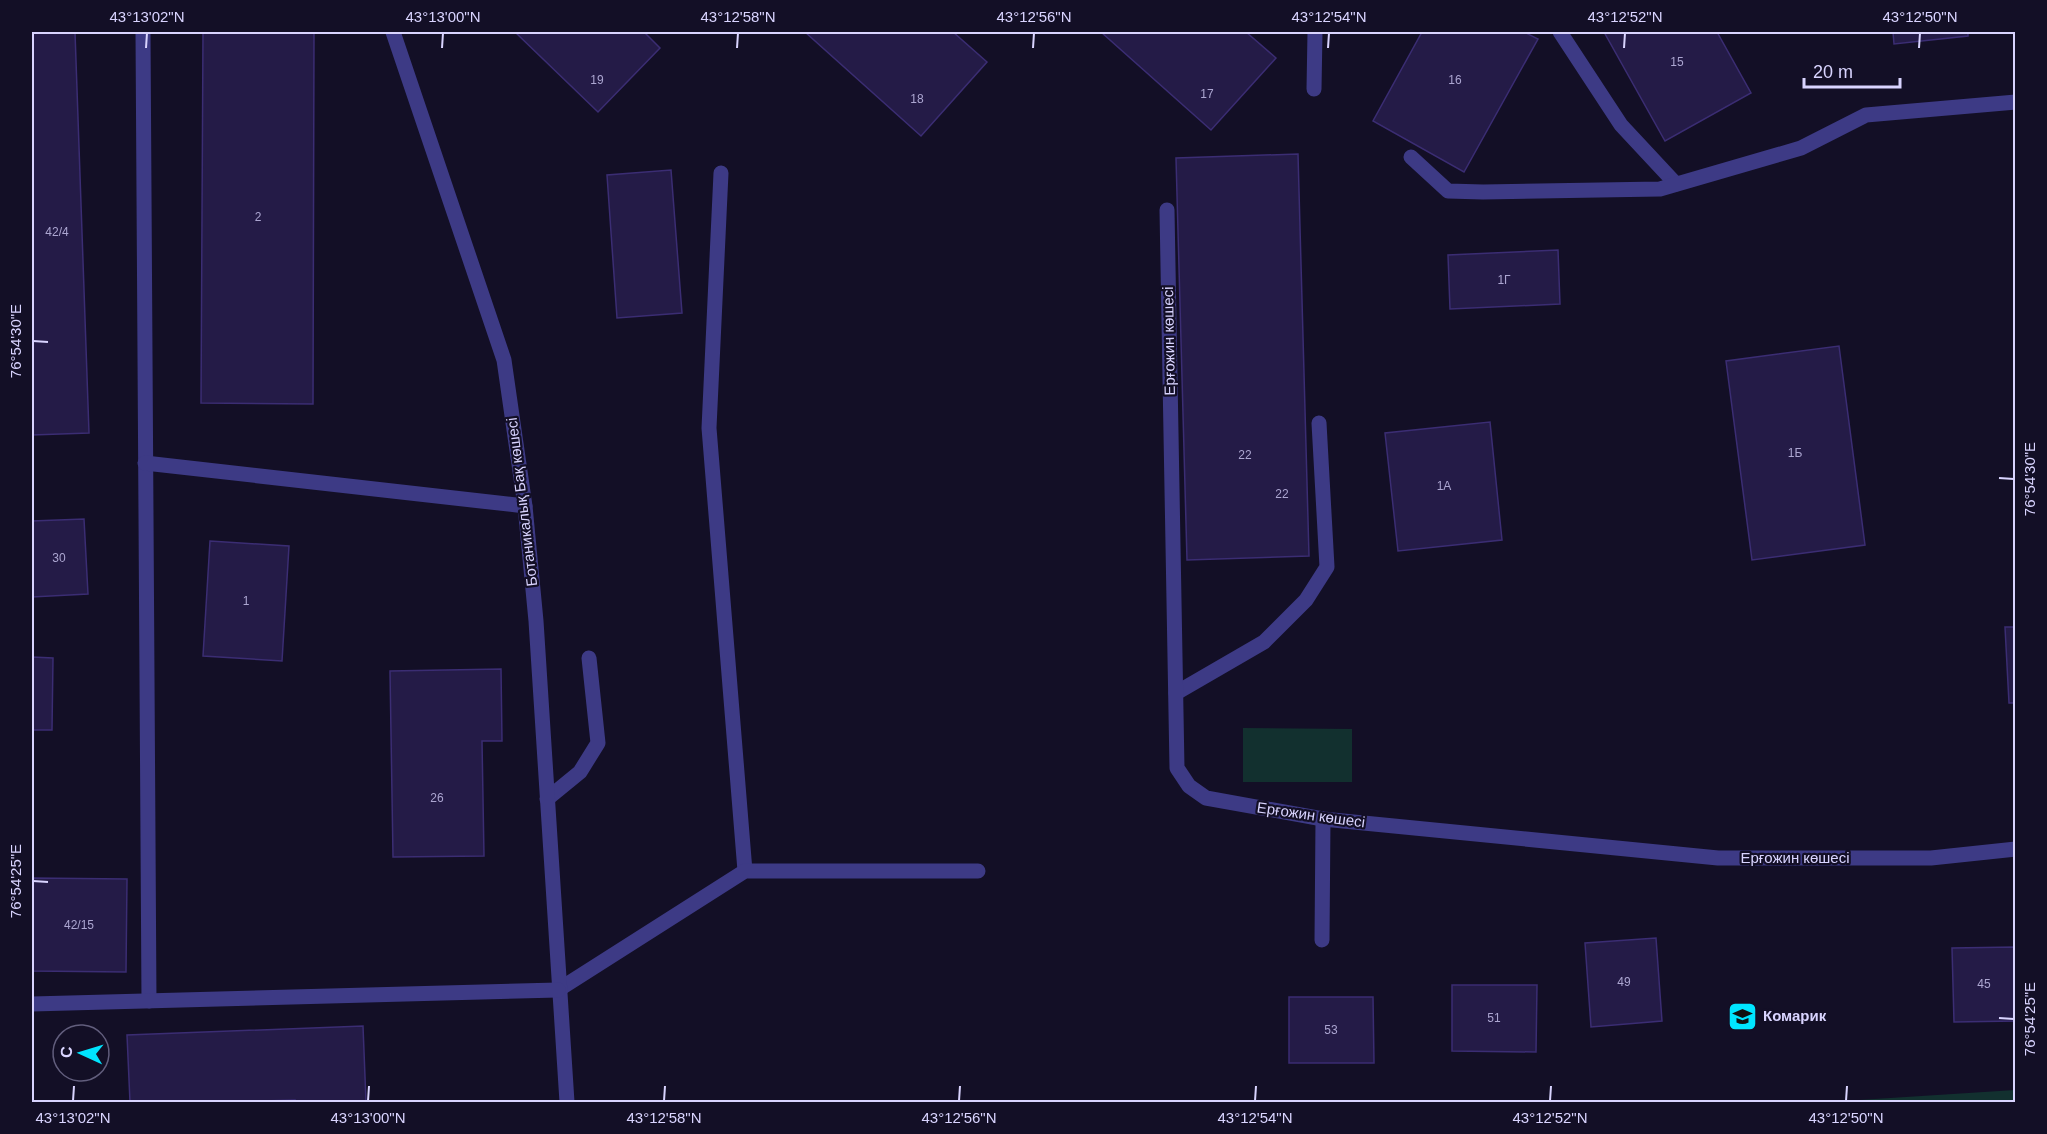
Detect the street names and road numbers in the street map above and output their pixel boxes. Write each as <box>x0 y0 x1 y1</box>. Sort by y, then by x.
street label: Ерғожин көшесі <box>1159 286 1178 396</box>
street label: Ботаникалық Бақ көшесі <box>503 417 540 588</box>
street label: Ерғожин көшесі <box>1256 799 1366 831</box>
street label: Ерғожин көшесі <box>1741 849 1849 866</box>

